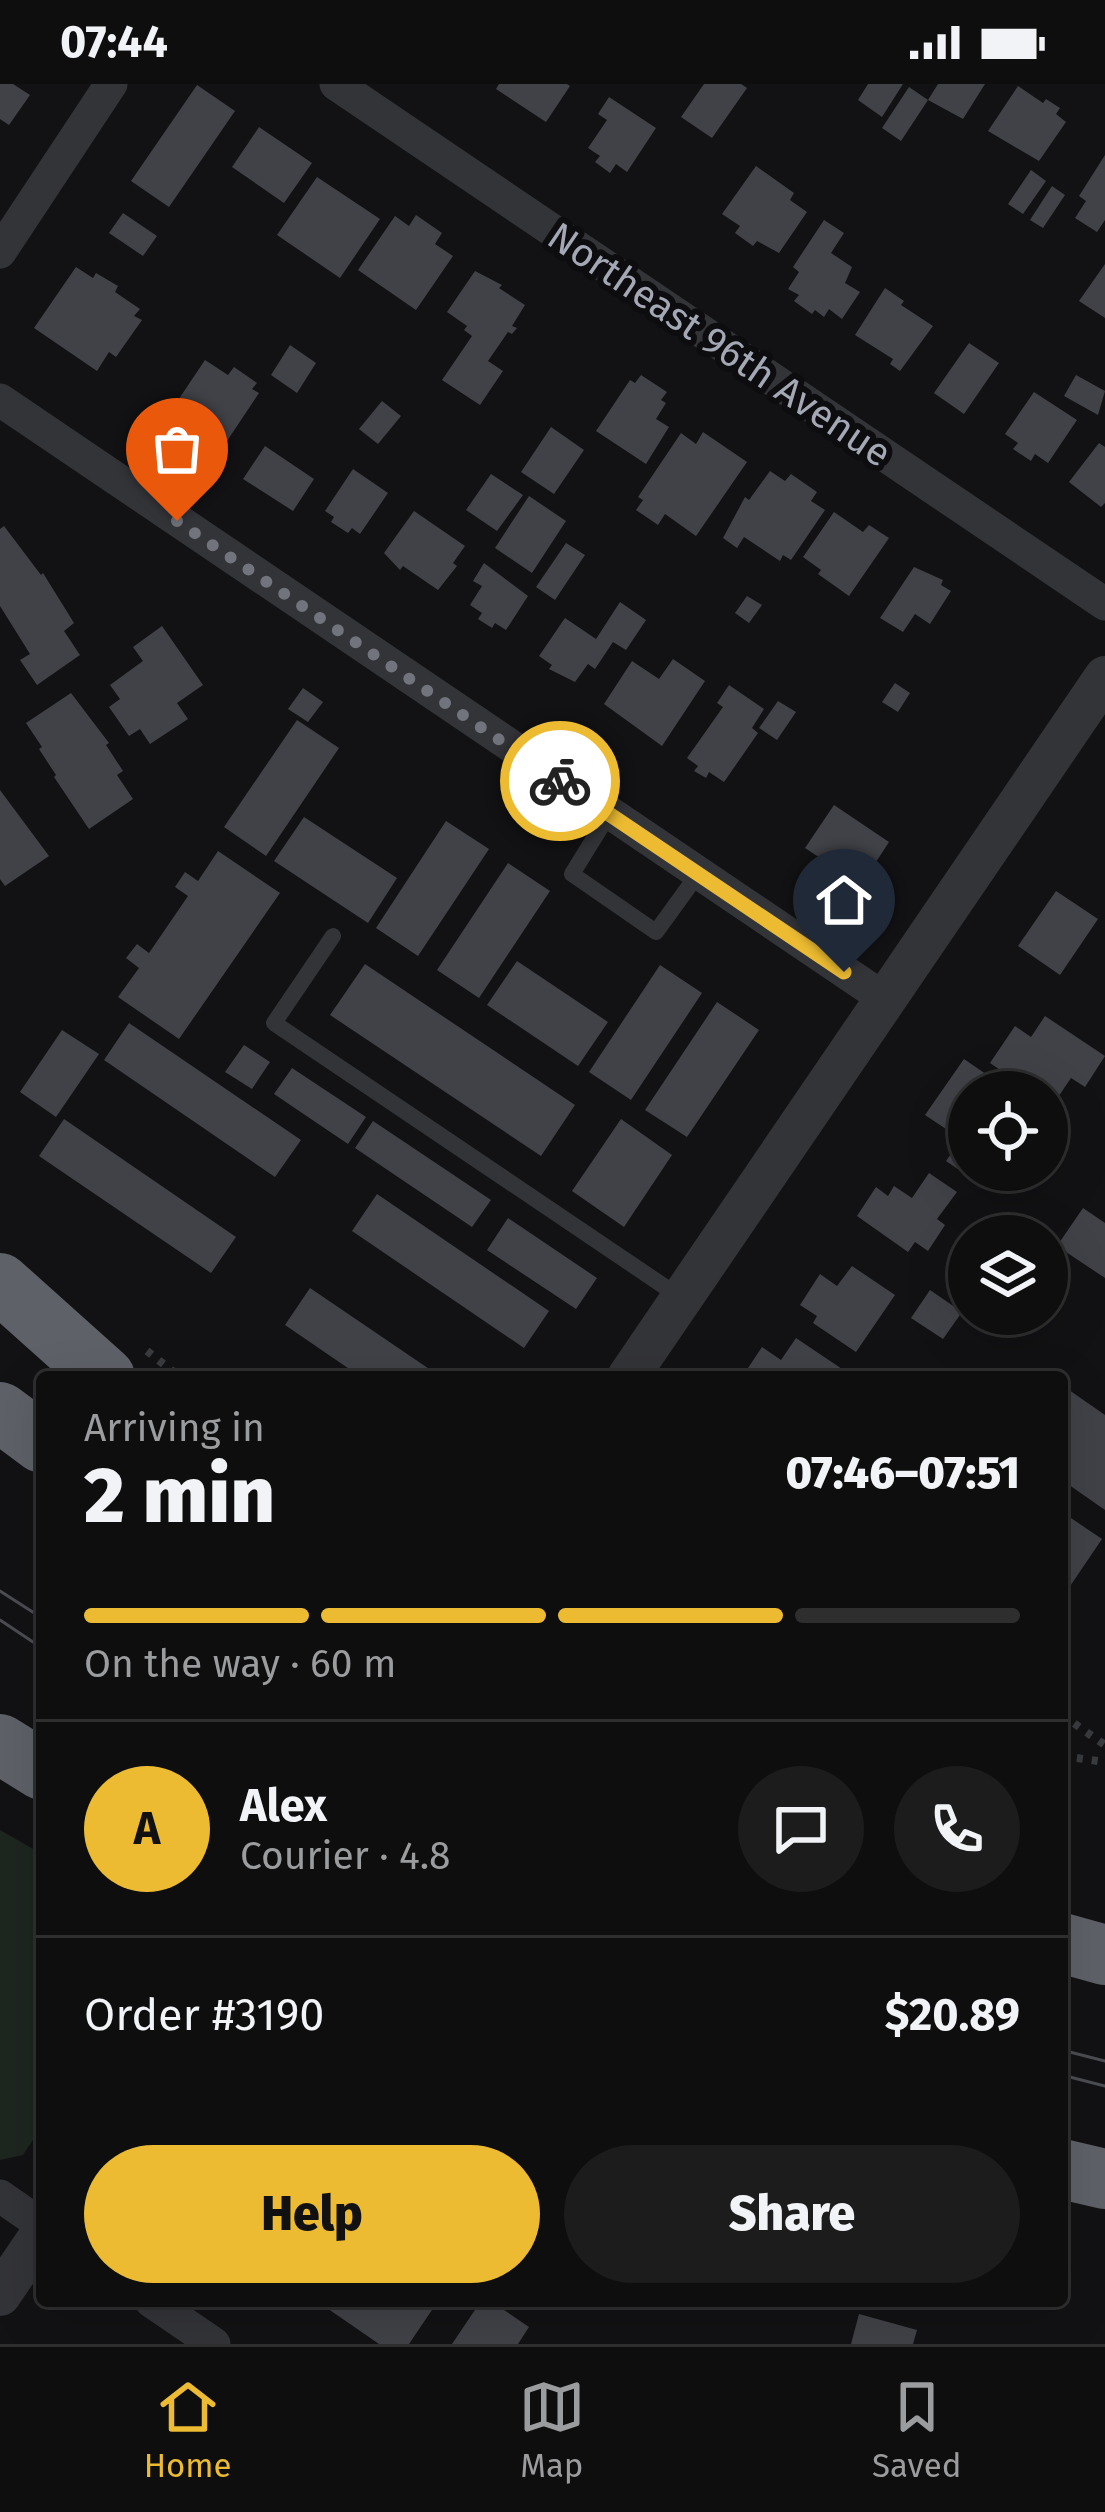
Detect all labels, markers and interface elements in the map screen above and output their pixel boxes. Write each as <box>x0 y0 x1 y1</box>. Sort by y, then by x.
text: 07:44 <box>60 15 168 69</box>
street label: Northeast 96th Avenue <box>539 213 900 477</box>
pin <box>126 398 228 521</box>
icon: bag <box>144 416 210 482</box>
courier <box>500 721 620 841</box>
icon: bike <box>527 748 593 814</box>
pin <box>793 849 895 972</box>
icon: home <box>811 867 877 933</box>
map controls <box>948 1071 1068 1335</box>
button: locate <box>948 1071 1068 1191</box>
button: layers <box>948 1215 1068 1335</box>
text: Arriving in <box>84 1405 265 1451</box>
text: 07:46–07:51 <box>786 1446 1020 1500</box>
text: 2 min <box>84 1449 275 1543</box>
text: On the way · 60 m <box>84 1641 396 1687</box>
button: chat <box>738 1766 864 1892</box>
button: phone <box>894 1766 1020 1892</box>
text: Alex <box>240 1779 327 1833</box>
text: A <box>134 1802 160 1856</box>
text: Courier · 4.8 <box>240 1833 451 1879</box>
text: Order #3190 <box>84 1988 324 2042</box>
text: $20.89 <box>885 1988 1020 2042</box>
button: Help <box>84 2145 540 2283</box>
button: Share <box>564 2145 1020 2283</box>
tab: Home <box>144 2374 232 2486</box>
tab: Map <box>519 2374 585 2486</box>
tab: Saved <box>872 2374 961 2486</box>

